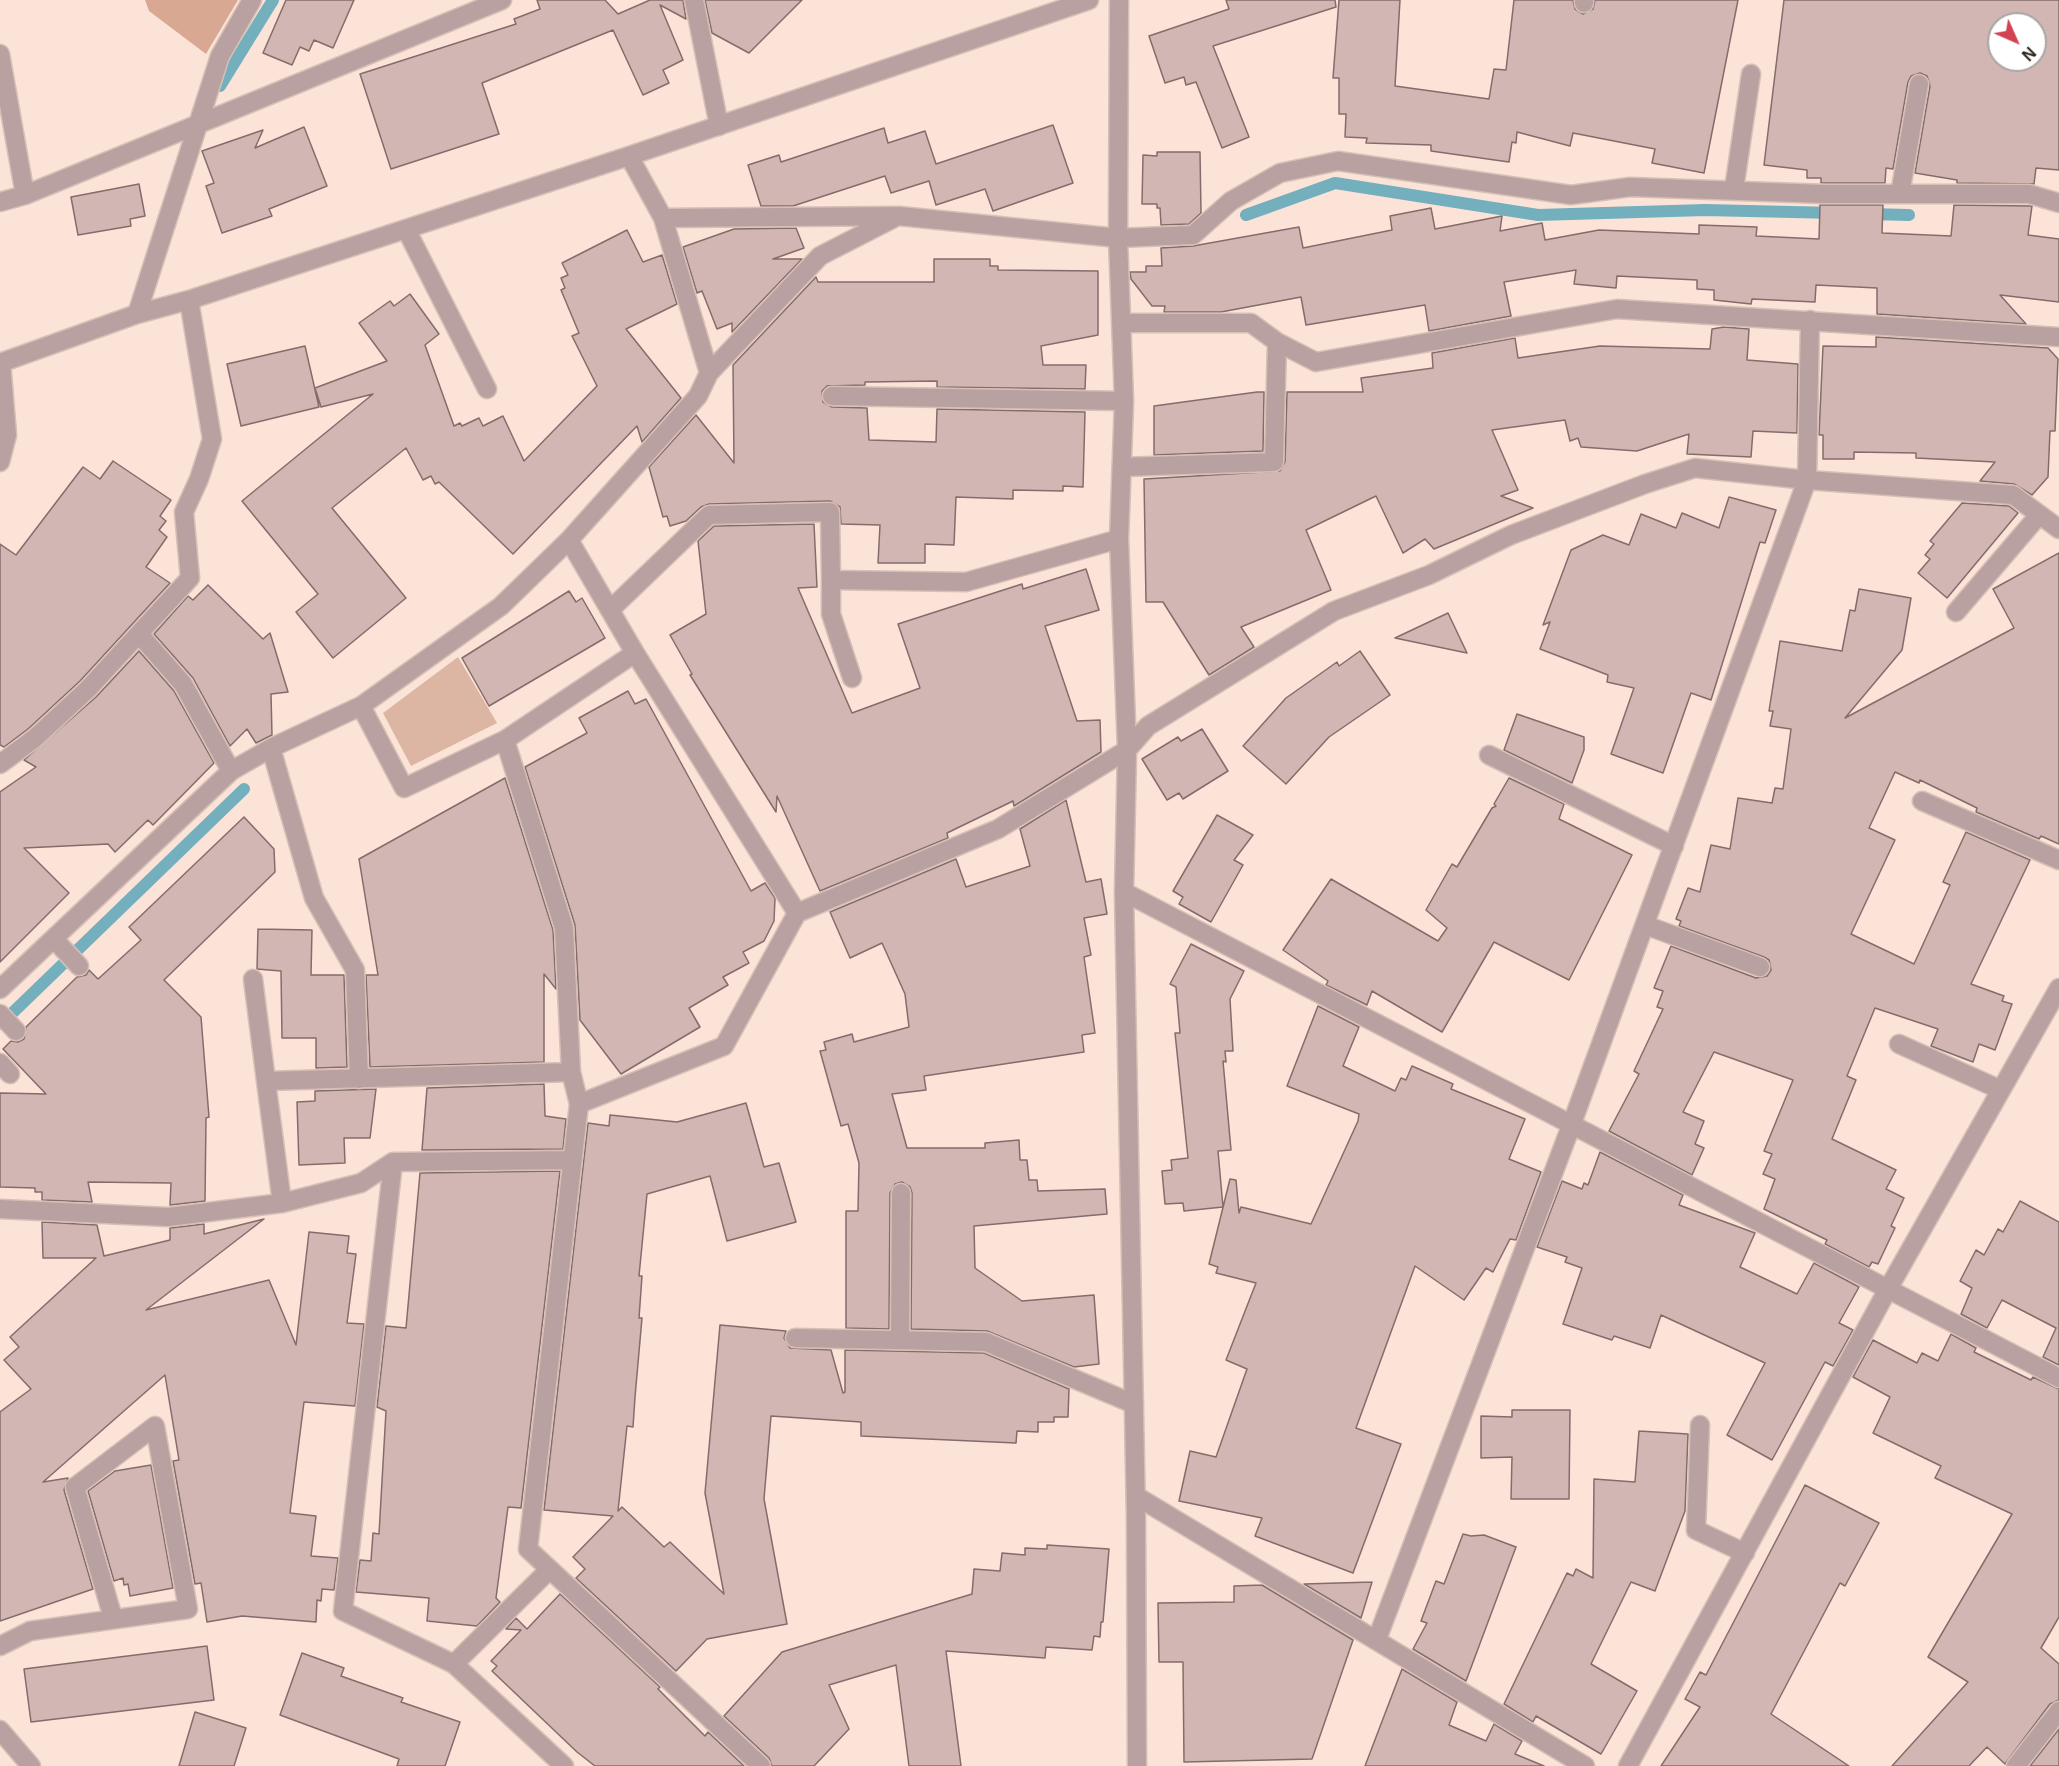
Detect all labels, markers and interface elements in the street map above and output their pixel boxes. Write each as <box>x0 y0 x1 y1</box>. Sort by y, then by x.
north arrow <box>1987 12 2047 72</box>
text: N <box>2019 44 2039 64</box>

